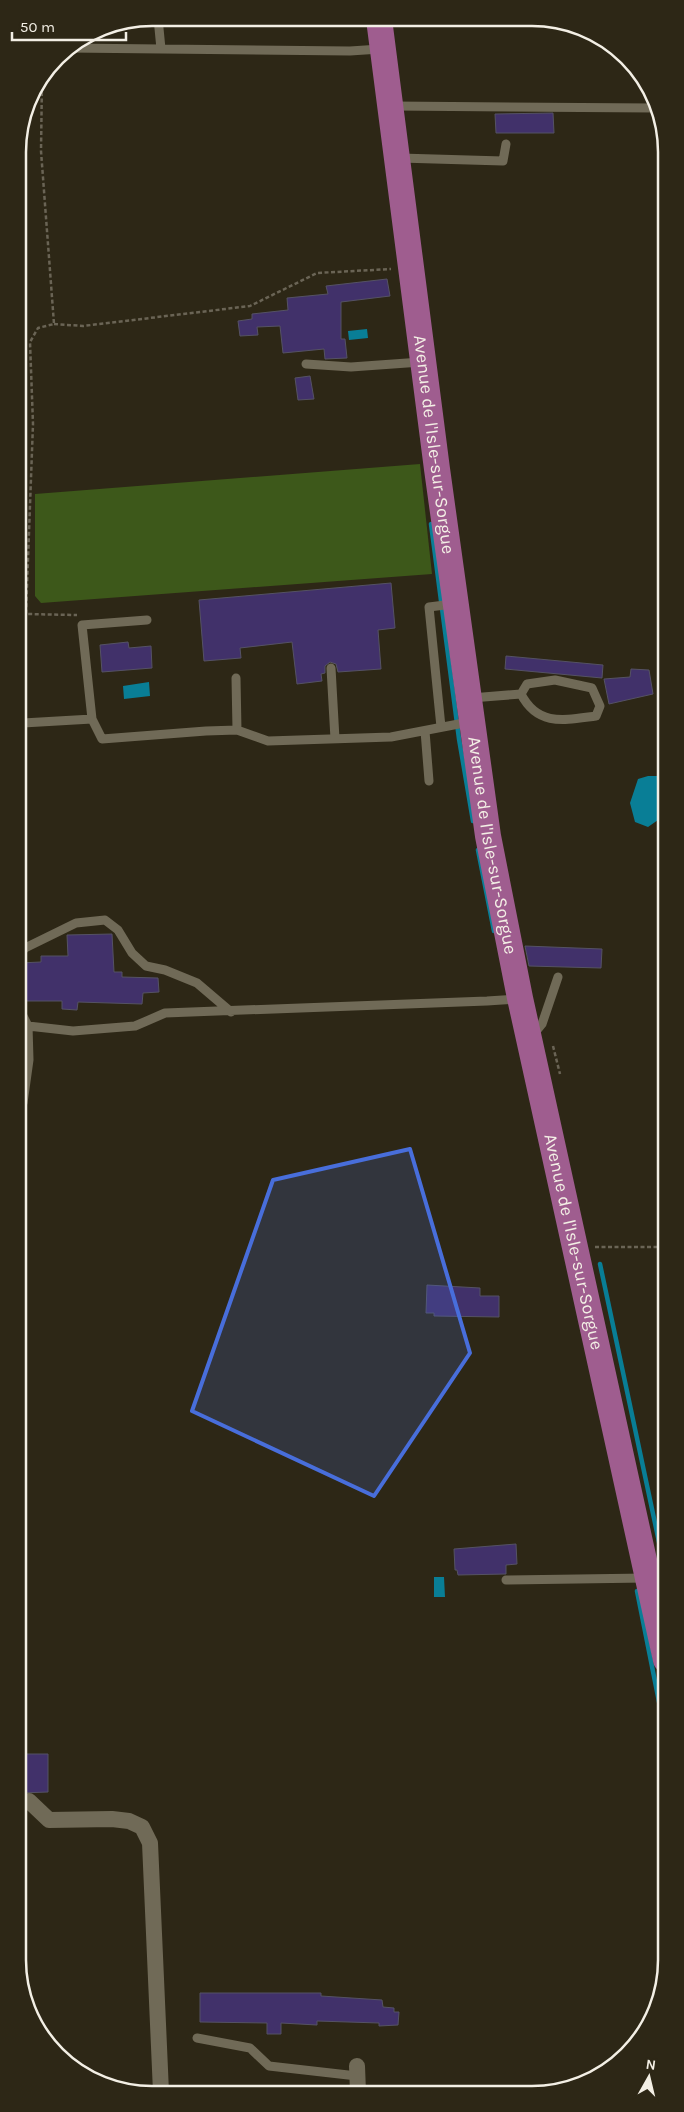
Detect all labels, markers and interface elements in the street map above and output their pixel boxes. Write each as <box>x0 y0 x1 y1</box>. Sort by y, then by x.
scale bar <box>12 10 126 42</box>
text: 50 m <box>20 18 55 36</box>
street label: Avenue de l'Isle-sur-Sorgue <box>409 334 460 555</box>
street label: Avenue de l'Isle-sur-Sorgue <box>463 735 522 956</box>
street label: Avenue de l'Isle-sur-Sorgue <box>539 1132 608 1352</box>
north arrow <box>624 2052 674 2102</box>
text: N <box>645 2056 657 2074</box>

